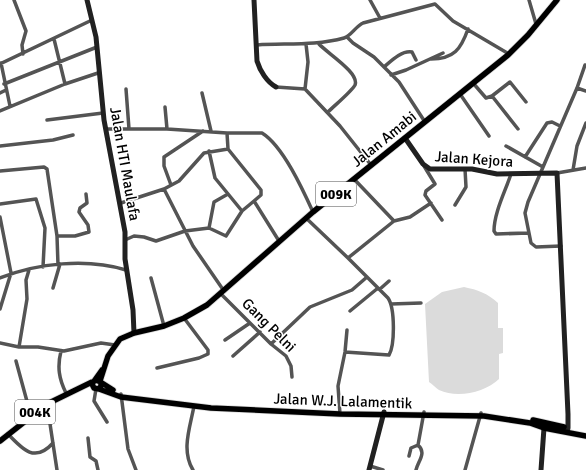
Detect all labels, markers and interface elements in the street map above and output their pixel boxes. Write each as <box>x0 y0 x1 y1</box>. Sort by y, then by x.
street label: Jalan HTI Maulafa <box>106 106 144 222</box>
street label: Jalan Amabi <box>348 107 420 171</box>
street label: Jalan Kejora <box>434 147 514 171</box>
road number: 009K <box>316 182 356 206</box>
street label: Gang Pelni <box>238 294 300 356</box>
street label: Jalan W.J. Lalamentik <box>273 390 413 412</box>
road number: 004K <box>15 400 55 424</box>

